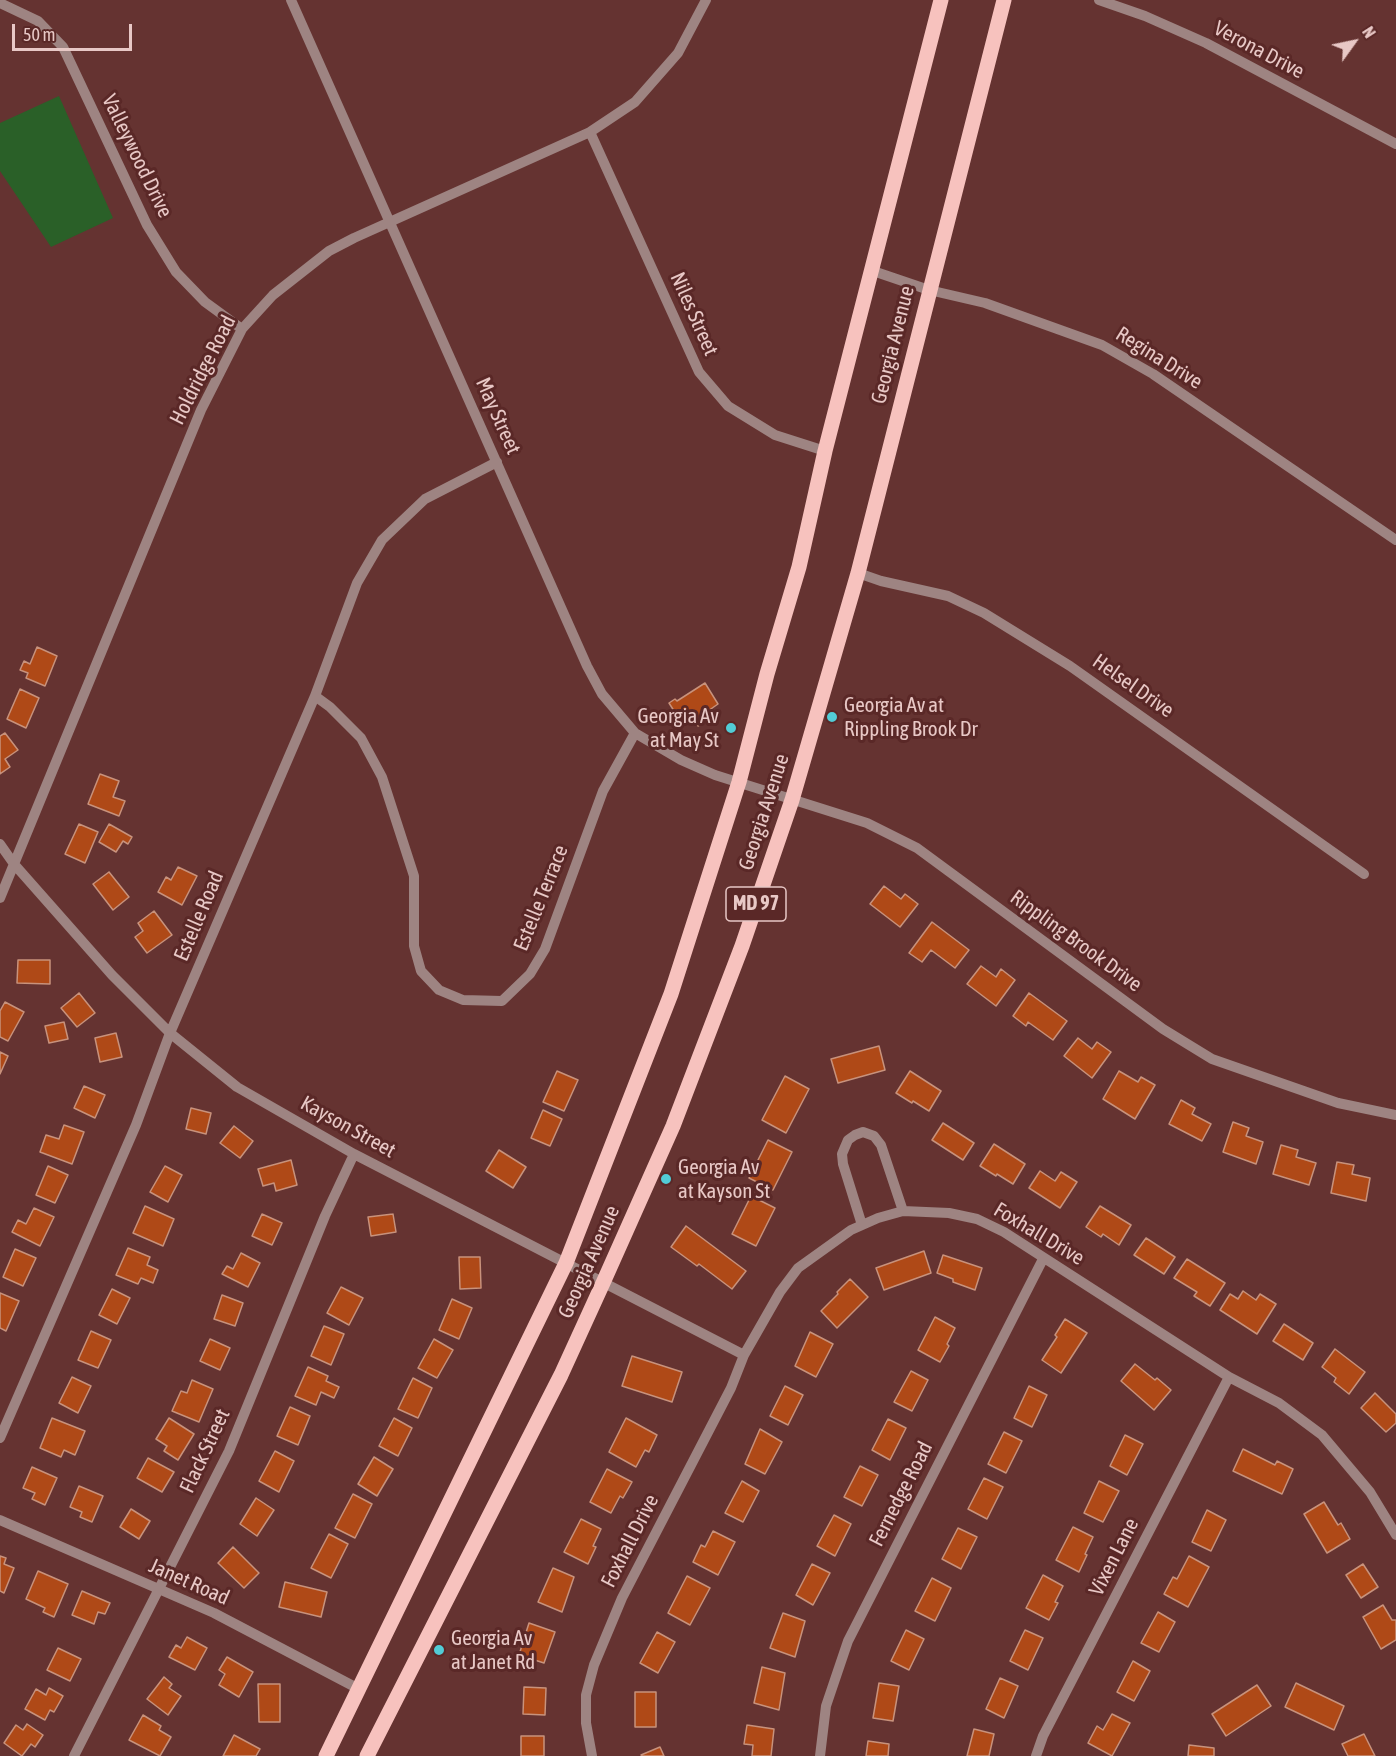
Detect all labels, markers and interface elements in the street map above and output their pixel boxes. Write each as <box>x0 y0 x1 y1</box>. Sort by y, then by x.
scale bar <box>15 12 135 50</box>
north arrow <box>1324 12 1384 72</box>
street label: Verona Drive <box>1209 16 1309 84</box>
text: N <box>1359 23 1379 41</box>
text: 50 m <box>23 24 55 45</box>
street label: Valleywood Drive <box>96 90 178 222</box>
street label: Niles Street <box>664 268 724 360</box>
street label: Georgia Avenue <box>866 283 920 407</box>
street label: Holdridge Road <box>165 311 241 429</box>
street label: Regina Drive <box>1111 321 1207 395</box>
street label: May Street <box>470 374 526 458</box>
street label: Helsel Drive <box>1087 649 1179 723</box>
place label: Georgia Av at Rippling Brook Dr <box>844 692 978 742</box>
place label: Georgia Av at May St <box>638 703 719 753</box>
marker: Georgia Av at Rippling Brook Dr <box>825 710 839 724</box>
marker: Georgia Av at May St <box>724 721 738 735</box>
street label: Georgia Avenue <box>733 751 795 873</box>
street label: Estelle Terrace <box>508 842 574 954</box>
street label: Estelle Road <box>169 867 229 965</box>
street label: Rippling Brook Drive <box>1005 885 1147 997</box>
road number: MD 97 <box>726 887 786 921</box>
street label: Kayson Street <box>296 1091 400 1163</box>
place label: Georgia Av at Kayson St <box>678 1154 770 1204</box>
marker: Georgia Av at Kayson St <box>659 1172 673 1186</box>
street label: Foxhall Drive <box>989 1197 1089 1271</box>
street label: Georgia Avenue <box>553 1202 625 1322</box>
street label: Flack Street <box>175 1405 235 1497</box>
street label: Fernedge Road <box>864 1437 938 1551</box>
street label: Foxhall Drive <box>596 1490 664 1592</box>
street label: Vixen Lane <box>1084 1514 1144 1600</box>
street label: Janet Road <box>145 1553 233 1611</box>
place label: Georgia Av at Janet Rd <box>451 1625 535 1675</box>
marker: Georgia Av at Janet Rd <box>432 1643 446 1657</box>

